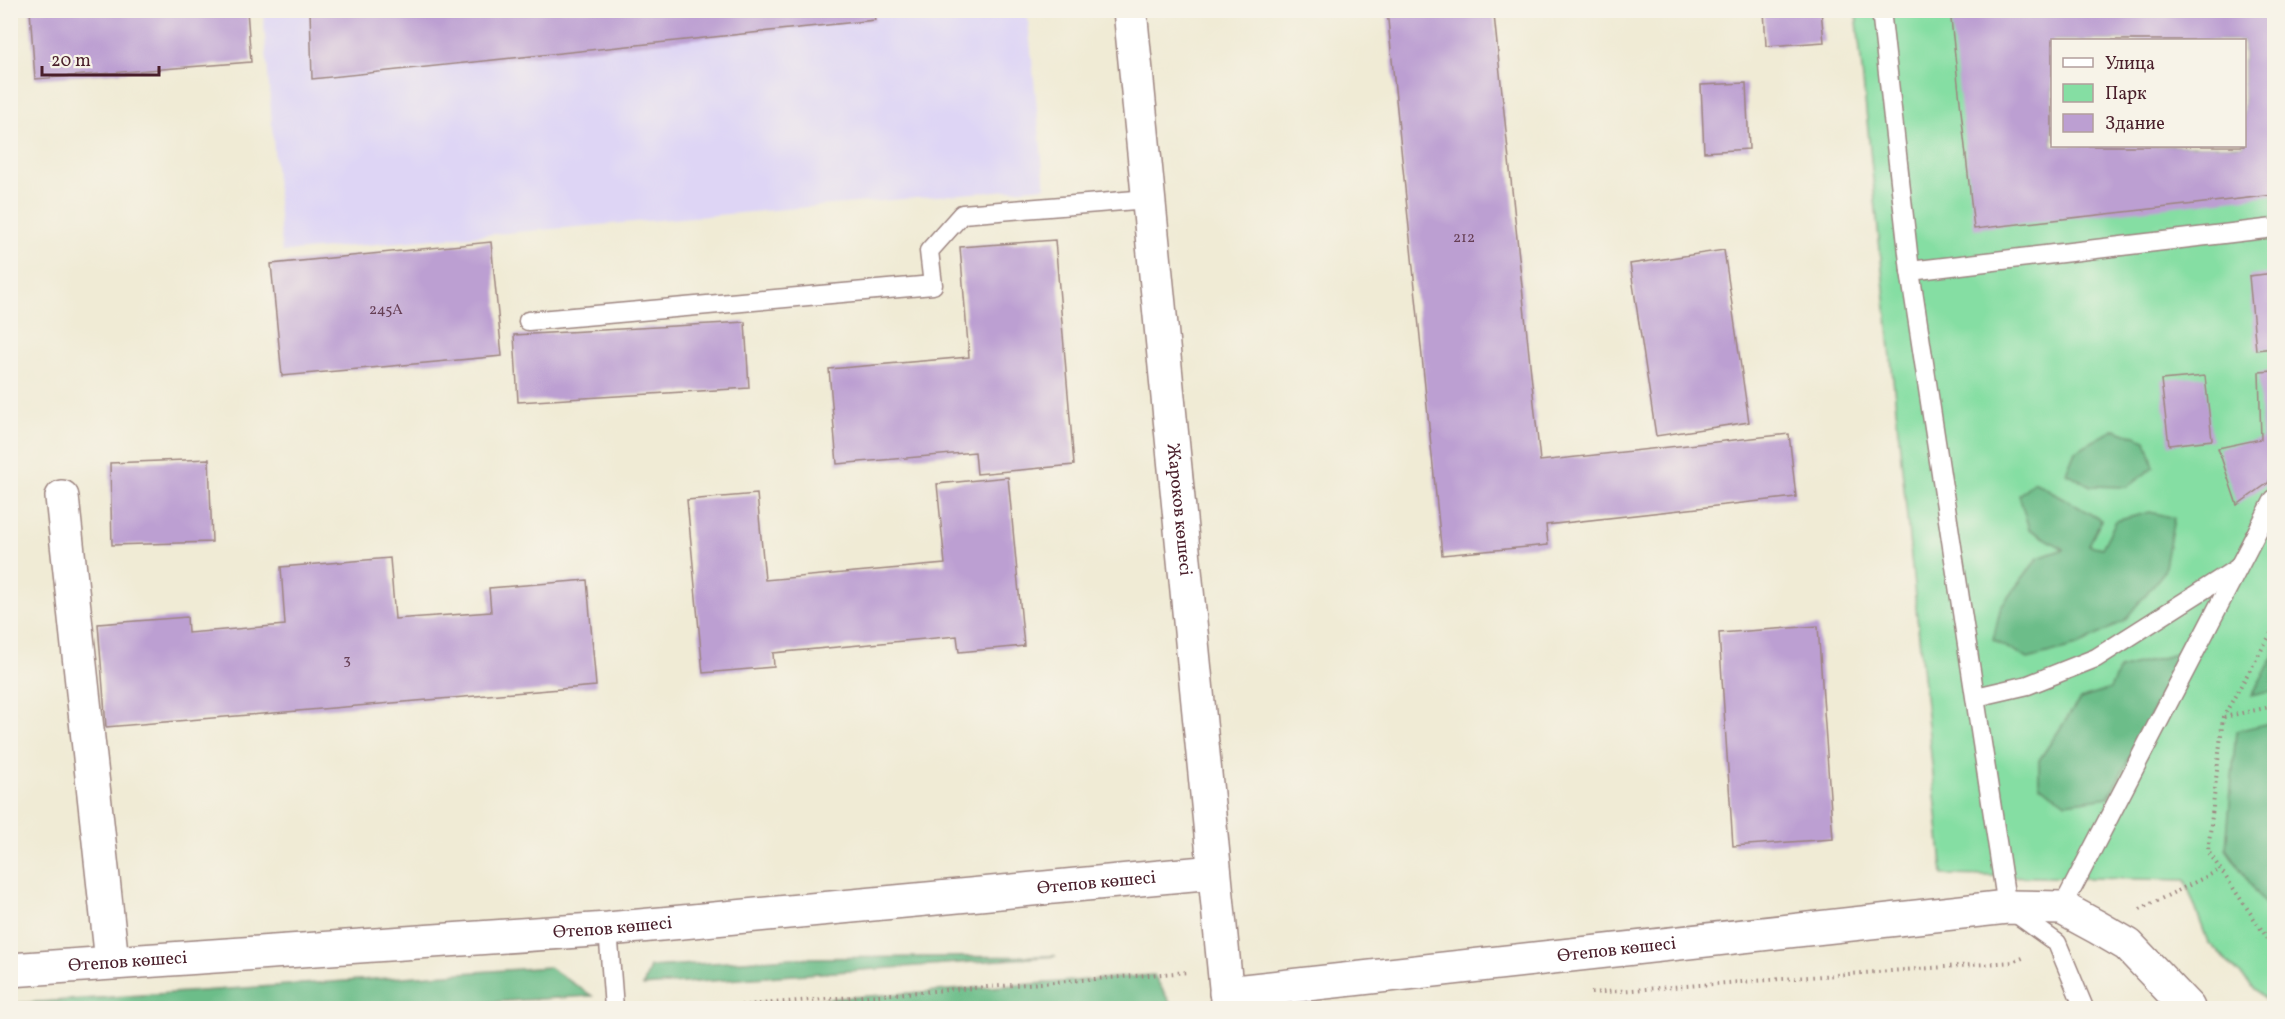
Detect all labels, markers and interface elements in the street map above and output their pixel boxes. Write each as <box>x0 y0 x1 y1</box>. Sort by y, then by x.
scale bar <box>42 39 159 77</box>
legend <box>2051 39 2246 147</box>
text: 20 m <box>51 49 91 74</box>
text: Улица <box>2105 52 2155 77</box>
text: Парк <box>2105 82 2147 107</box>
text: Здание <box>2105 112 2165 137</box>
house number: 212 <box>1453 228 1475 249</box>
house number: 245А <box>369 300 403 321</box>
street label: Жароков көшесі <box>1160 442 1198 577</box>
house number: 3 <box>343 650 351 671</box>
street label: Өтепов көшесі <box>1036 865 1157 901</box>
street label: Өтепов көшесі <box>552 911 673 945</box>
street label: Өтепов көшесі <box>1556 931 1677 969</box>
street label: Өтепов көшесі <box>67 945 188 978</box>

